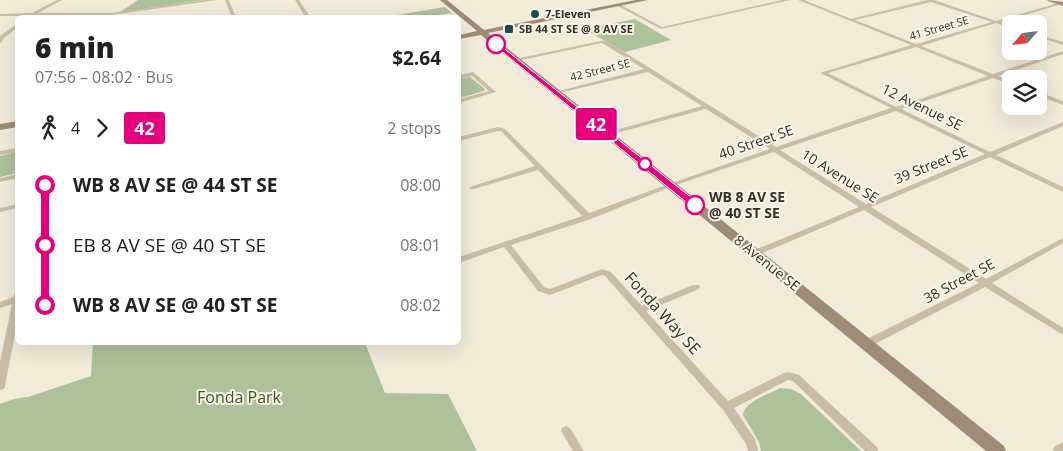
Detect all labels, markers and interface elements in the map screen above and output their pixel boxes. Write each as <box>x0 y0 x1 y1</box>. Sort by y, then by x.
place label: 7-Eleven <box>545 6 591 21</box>
marker: 7-Eleven <box>529 8 541 20</box>
street label: 41 Street SE <box>907 12 970 43</box>
north arrow <box>1002 15 1048 60</box>
map controls <box>1002 15 1047 115</box>
place label: SB 44 ST SE @ 8 AV SE <box>519 21 633 36</box>
marker: SB 44 ST SE @ 8 AV SE <box>503 23 515 35</box>
text: 6 min <box>35 28 115 66</box>
unlabelled marker <box>486 34 506 54</box>
text: $2.64 <box>392 45 441 71</box>
street label: 42 Street SE <box>568 55 631 84</box>
text: 07:56 – 08:02 · Bus <box>35 66 173 88</box>
button: layers <box>1002 70 1047 115</box>
street label: 12 Avenue SE <box>879 79 966 134</box>
line badge: 42 <box>574 108 618 140</box>
text: 42 <box>586 112 606 136</box>
icon: walk <box>35 114 63 142</box>
icon: forward <box>88 114 116 142</box>
text: 42 <box>134 116 155 140</box>
text: 4 <box>71 117 80 139</box>
text: 2 stops <box>387 117 441 139</box>
street label: 40 Street SE <box>716 120 796 163</box>
street label: 39 Street SE <box>891 141 970 188</box>
street label: 10 Avenue SE <box>798 144 882 207</box>
unlabelled marker <box>638 157 652 171</box>
text: WB 8 AV SE @ 44 ST SE <box>73 172 277 198</box>
text: 08:00 <box>400 174 441 196</box>
place label: WB 8 AV SE @ 40 ST SE <box>709 187 785 222</box>
marker: WB 8 AV SE @ 40 ST SE <box>685 195 705 215</box>
street label: 8 Avenue SE <box>730 230 804 295</box>
text: EB 8 AV SE @ 40 ST SE <box>73 232 266 258</box>
text: 08:01 <box>400 234 441 256</box>
street label: 38 Street SE <box>920 254 998 307</box>
street label: Fonda Way SE <box>620 267 706 359</box>
text: WB 8 AV SE @ 40 ST SE <box>73 292 277 318</box>
text: 08:02 <box>400 294 441 316</box>
park label: Fonda Park <box>197 386 282 408</box>

